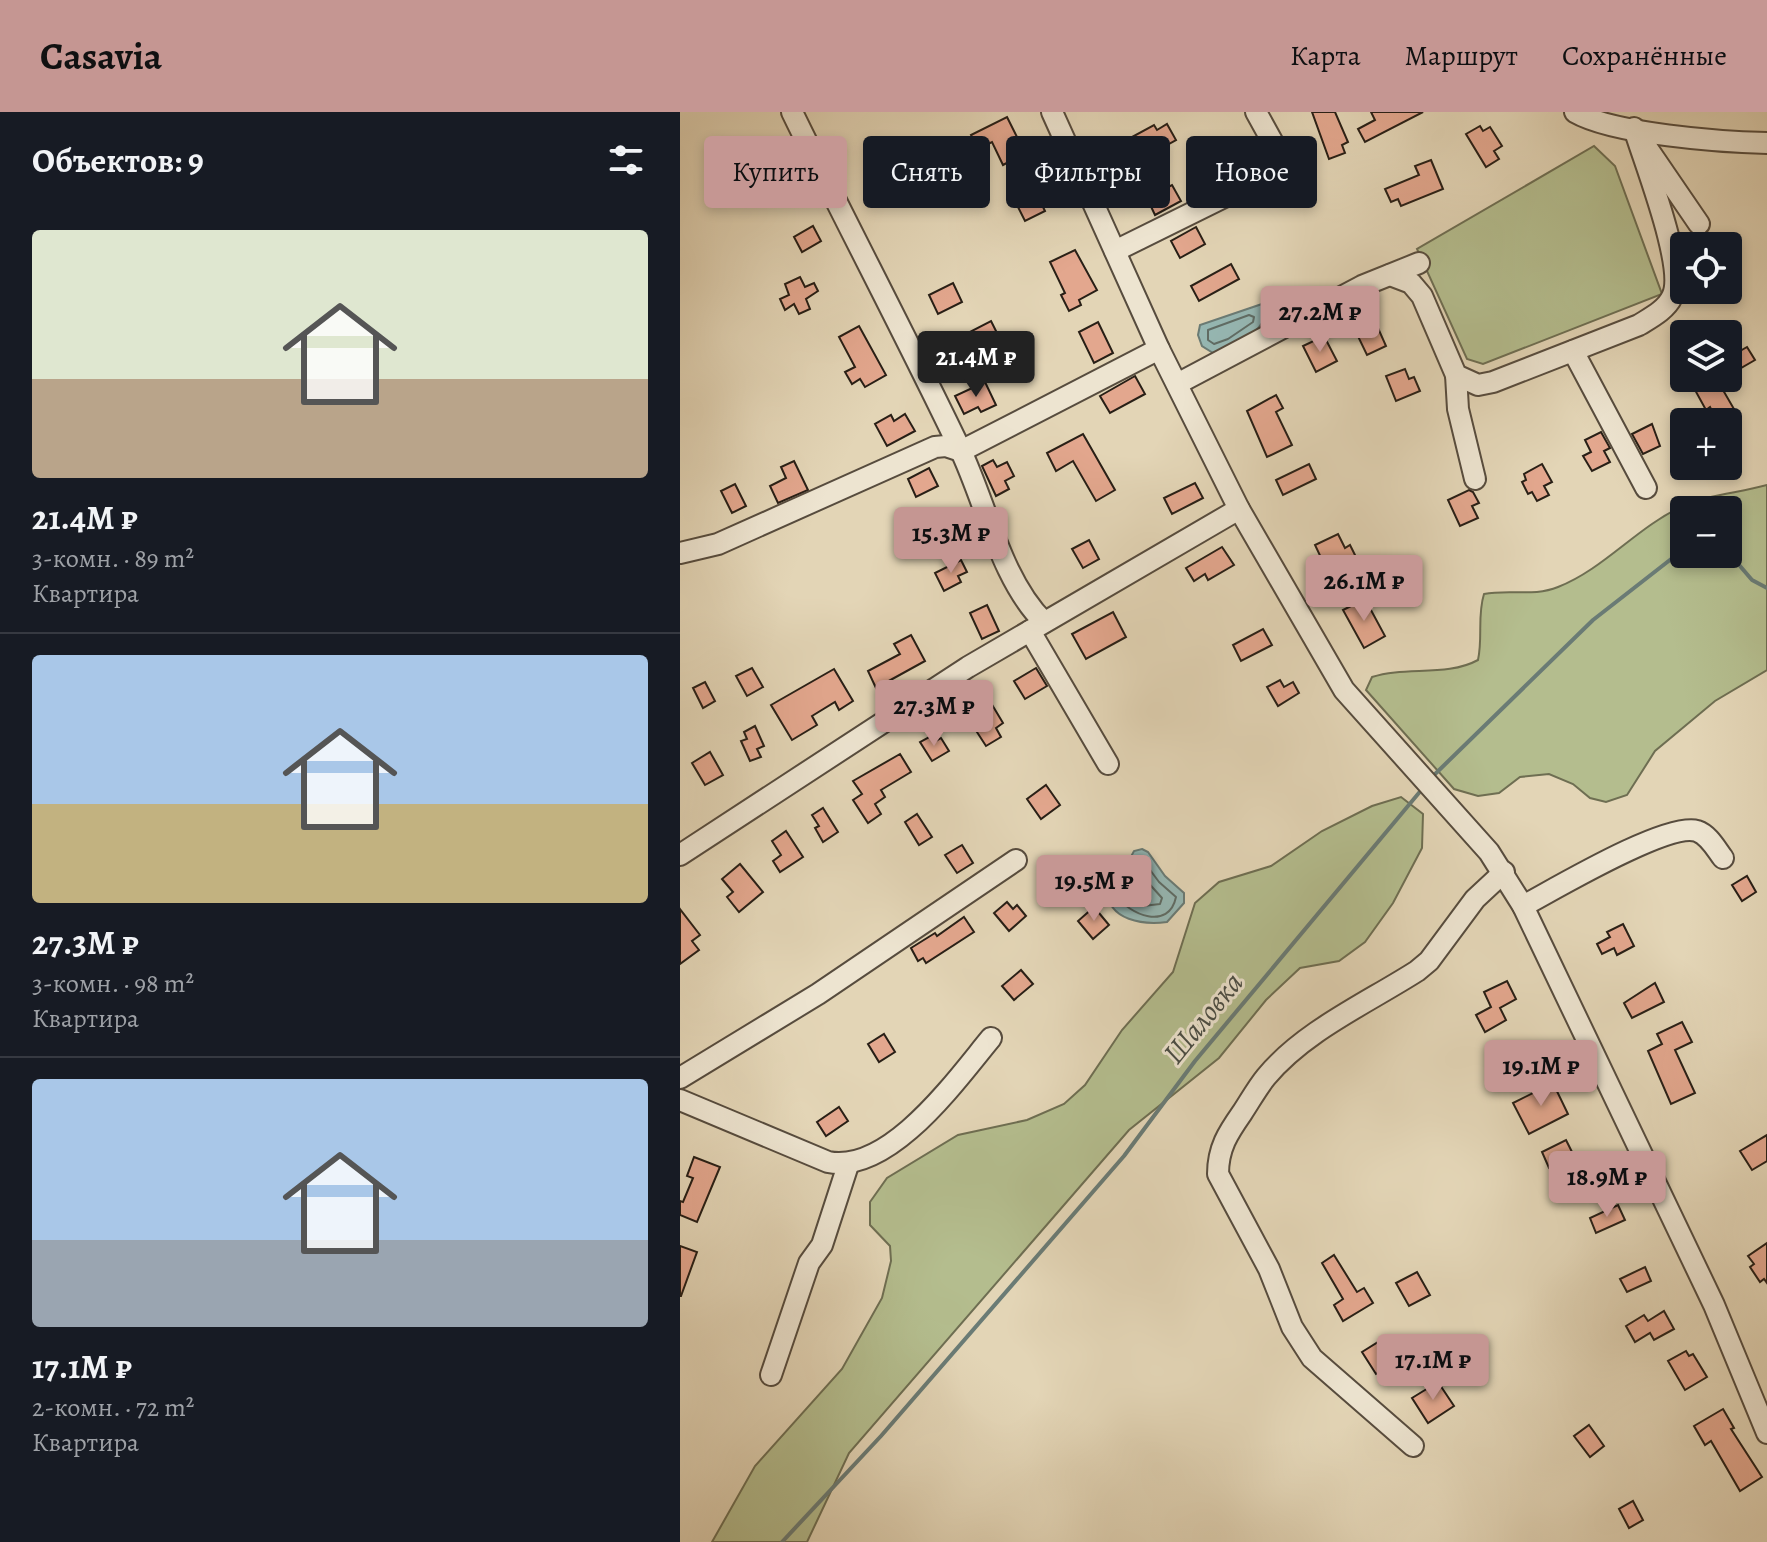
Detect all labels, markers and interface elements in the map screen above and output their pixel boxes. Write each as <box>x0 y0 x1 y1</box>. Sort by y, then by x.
text: Casavia <box>40 30 162 82</box>
text: Карта <box>1290 37 1361 75</box>
text: Маршрут <box>1405 37 1518 75</box>
text: Сохранённые <box>1562 37 1727 75</box>
chip: Купить <box>704 136 847 208</box>
chip: Снять <box>863 136 990 208</box>
chip: Фильтры <box>1006 136 1170 208</box>
chip: Новое <box>1186 136 1317 208</box>
text: Объектов: 9 <box>32 137 204 184</box>
icon: filters <box>604 138 648 182</box>
map controls <box>1670 232 1742 568</box>
button: locate <box>1670 232 1742 304</box>
icon: home <box>268 282 412 426</box>
pin: 27.2M ₽ <box>1246 286 1394 354</box>
text: 27.2M ₽ <box>1279 294 1361 329</box>
button: layers <box>1670 320 1742 392</box>
pin: 21.4M ₽ <box>902 331 1050 399</box>
text: 21.4M ₽ <box>936 339 1016 374</box>
button: + <box>1670 408 1742 480</box>
text: 21.4M ₽ <box>32 494 138 541</box>
button: − <box>1670 496 1742 568</box>
pin: 15.3M ₽ <box>877 507 1025 575</box>
text: 15.3M ₽ <box>912 515 990 550</box>
text: 3-комн. · 89 m² <box>32 541 194 576</box>
pin: 26.1M ₽ <box>1290 555 1438 623</box>
text: 26.1M ₽ <box>1324 563 1404 598</box>
text: Квартира <box>32 576 139 611</box>
pin: 27.3M ₽ <box>860 680 1008 748</box>
text: 27.3M ₽ <box>893 688 975 723</box>
icon: home <box>268 707 412 851</box>
pin: 19.5M ₽ <box>1020 855 1168 923</box>
text: 19.5M ₽ <box>1054 863 1134 898</box>
text: 27.3M ₽ <box>32 919 139 966</box>
water label: Шаловка <box>1154 964 1252 1072</box>
text: 3-комн. · 98 m² <box>32 966 194 1001</box>
text: Квартира <box>32 1001 139 1036</box>
pin: 19.1M ₽ <box>1467 1040 1615 1108</box>
text: 19.1M ₽ <box>1502 1048 1580 1083</box>
icon: home <box>268 1131 412 1275</box>
pin: 18.9M ₽ <box>1533 1151 1681 1219</box>
text: 18.9M ₽ <box>1567 1159 1647 1194</box>
pin: 17.1M ₽ <box>1359 1334 1507 1402</box>
text: 17.1M ₽ <box>1395 1342 1471 1377</box>
text: 17.1M ₽ <box>32 1343 132 1390</box>
text: 2-комн. · 72 m² <box>32 1390 194 1425</box>
text: Квартира <box>32 1425 139 1460</box>

